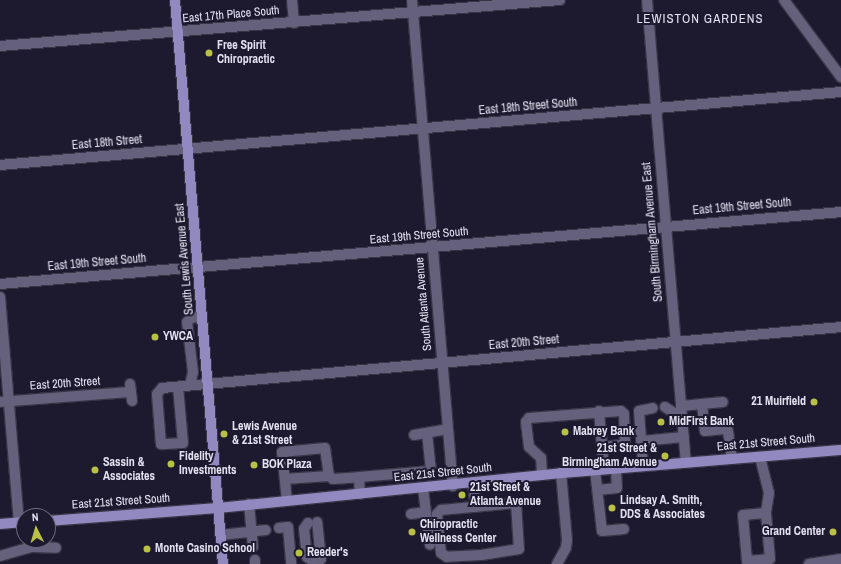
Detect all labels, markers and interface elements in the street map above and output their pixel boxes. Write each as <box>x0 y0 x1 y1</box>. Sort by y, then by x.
street label: East 17th Place South <box>182 4 280 26</box>
district label: LEWISTON GARDENS <box>636 11 764 27</box>
place label: Free Spirit Chiropractic <box>217 39 275 67</box>
marker: Free Spirit Chiropractic <box>204 48 214 58</box>
street label: East 18th Street South <box>478 96 578 118</box>
street label: East 18th Street <box>71 133 143 153</box>
street label: South Birmingham Avenue East <box>640 161 666 303</box>
street label: East 19th Street South <box>692 196 792 218</box>
street label: South Lewis Avenue East <box>173 202 197 316</box>
street label: East 19th Street South <box>369 225 469 247</box>
street label: East 19th Street South <box>47 252 147 274</box>
street label: South Atlanta Avenue <box>413 256 435 352</box>
place label: YWCA <box>163 330 193 344</box>
marker: YWCA <box>150 332 160 342</box>
street label: East 20th Street <box>488 333 560 353</box>
street label: East 20th Street <box>29 374 101 394</box>
place label: 21 Muirfield <box>751 395 806 409</box>
marker: 21 Muirfield <box>809 397 819 407</box>
place label: MidFirst Bank <box>669 415 734 429</box>
marker: MidFirst Bank <box>656 417 666 427</box>
place label: Lewis Avenue & 21st Street <box>232 420 297 448</box>
place label: Mabrey Bank <box>573 425 634 439</box>
marker: Mabrey Bank <box>560 427 570 437</box>
marker: Lewis Avenue & 21st Street <box>219 429 229 439</box>
street label: East 21st Street South <box>716 432 816 454</box>
place label: 21st Street & Birmingham Avenue <box>562 442 657 470</box>
place label: Fidelity Investments <box>179 450 236 478</box>
marker: 21st Street & Birmingham Avenue <box>660 451 670 461</box>
place label: Sassin & Associates <box>103 456 155 484</box>
place label: BOK Plaza <box>262 458 312 472</box>
marker: Fidelity Investments <box>166 459 176 469</box>
marker: BOK Plaza <box>249 460 259 470</box>
street label: East 21st Street South <box>393 461 493 485</box>
marker: Sassin & Associates <box>90 465 100 475</box>
place label: 21st Street & Atlanta Avenue <box>470 481 541 509</box>
marker: 21st Street & Atlanta Avenue <box>457 490 467 500</box>
street label: East 21st Street South <box>71 491 171 513</box>
place label: Lindsay A. Smith, DDS & Associates <box>620 494 705 522</box>
marker: Lindsay A. Smith, DDS & Associates <box>607 503 617 513</box>
north arrow <box>16 508 56 548</box>
text: N <box>31 510 39 524</box>
place label: Chiropractic Wellness Center <box>420 518 496 546</box>
place label: Grand Center <box>762 525 825 539</box>
marker: Chiropractic Wellness Center <box>407 527 417 537</box>
marker: Grand Center <box>828 527 838 537</box>
place label: Monte Casino School <box>155 542 255 556</box>
marker: Monte Casino School <box>142 544 152 554</box>
place label: Reeder's <box>307 546 348 560</box>
marker: Reeder's <box>294 548 304 558</box>

